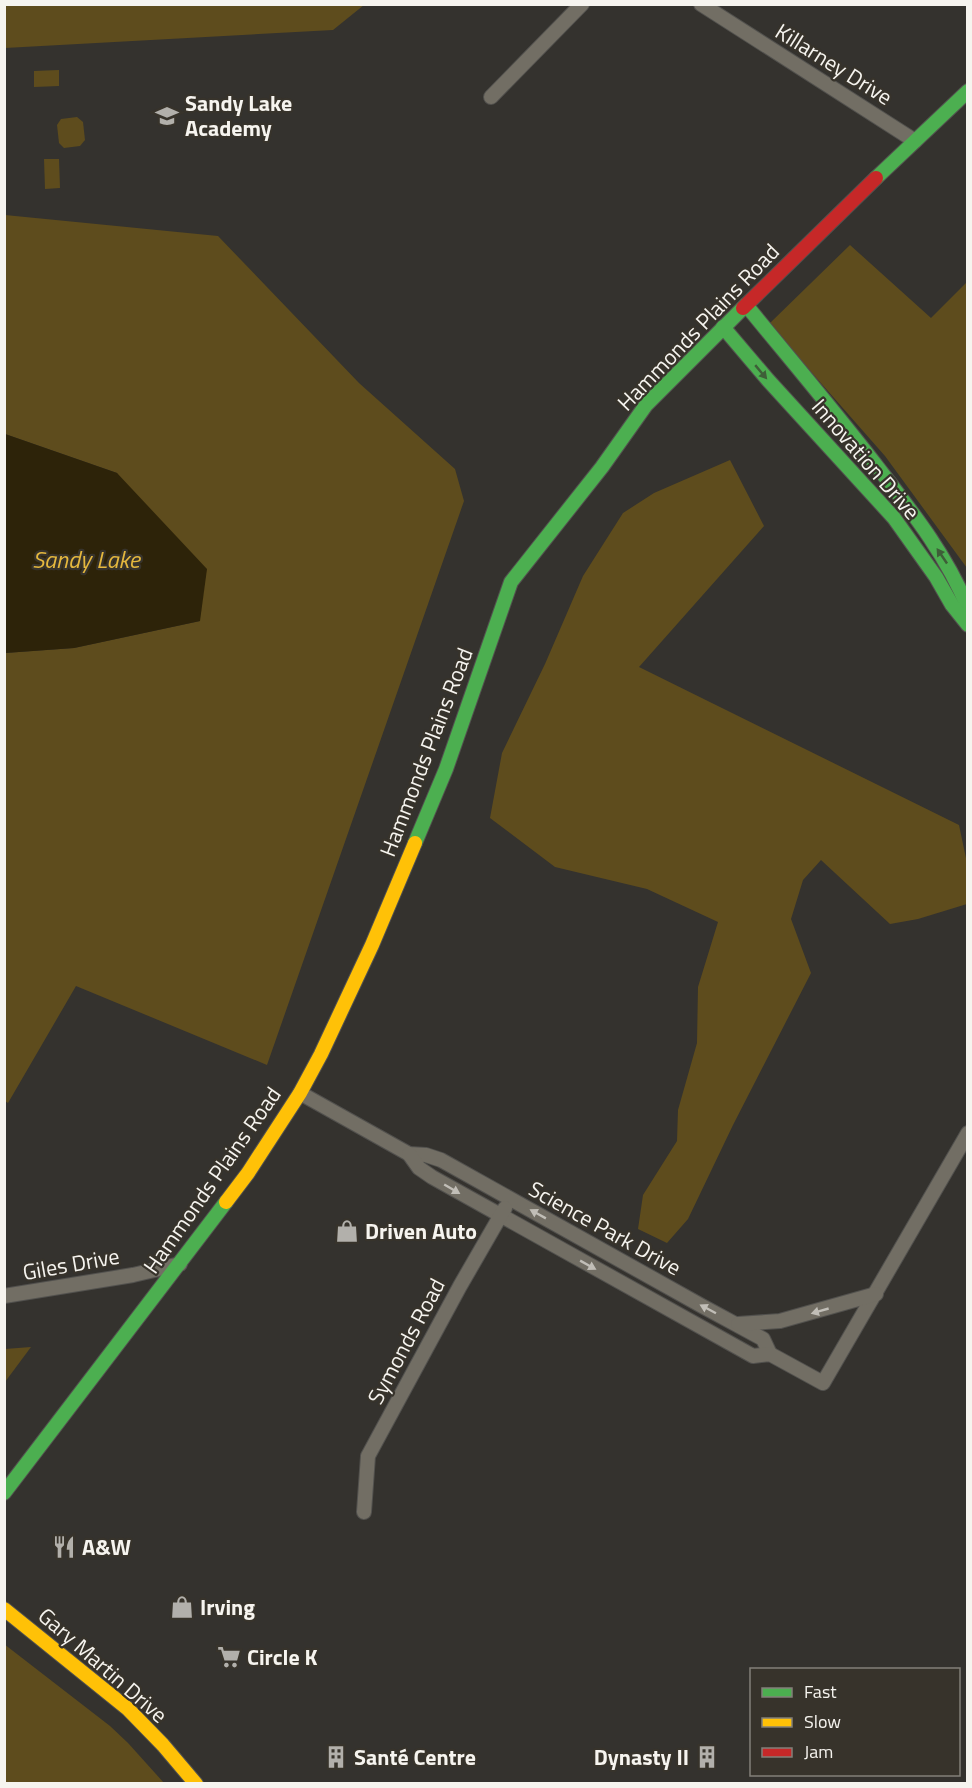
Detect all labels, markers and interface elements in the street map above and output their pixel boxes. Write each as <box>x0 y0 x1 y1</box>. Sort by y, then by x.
street label: Killarney Drive <box>769 14 899 114</box>
place label: Sandy Lake Academy <box>185 86 292 145</box>
school or university icon: Sandy Lake Academy <box>154 103 180 129</box>
street label: Hammonds Plains Road <box>609 236 787 418</box>
one-way arrow <box>754 364 767 379</box>
street label: Innovation Drive <box>804 391 928 527</box>
water label: Sandy Lake <box>32 541 142 577</box>
one-way arrow <box>936 548 948 564</box>
street label: Hammonds Plains Road <box>370 643 482 861</box>
street label: Hammonds Plains Road <box>135 1080 289 1280</box>
street label: Science Park Drive <box>523 1172 687 1284</box>
one-way arrow <box>443 1183 460 1193</box>
one-way arrow <box>529 1209 546 1219</box>
place label: Driven Auto <box>365 1214 477 1248</box>
shop icon: Driven Auto <box>334 1218 360 1244</box>
street label: Giles Drive <box>20 1239 122 1289</box>
one-way arrow <box>580 1260 597 1270</box>
street label: Symonds Road <box>358 1272 454 1410</box>
one-way arrow <box>699 1304 716 1314</box>
one-way arrow <box>811 1307 829 1316</box>
place label: A&W <box>82 1530 131 1564</box>
restaurant icon: A&W <box>51 1534 77 1560</box>
place label: Irving <box>200 1590 255 1624</box>
shop icon: Irving <box>169 1594 195 1620</box>
street label: Gary Martin Drive <box>31 1599 175 1731</box>
place label: Circle K <box>247 1640 318 1674</box>
supermarket icon: Circle K <box>216 1644 242 1670</box>
legend <box>750 1668 960 1776</box>
text: Fast <box>804 1678 837 1705</box>
text: Slow <box>804 1708 841 1735</box>
text: Jam <box>804 1738 833 1765</box>
place label: Santé Centre <box>354 1740 476 1774</box>
place label: Dynasty II <box>594 1740 689 1774</box>
building icon: Santé Centre <box>323 1744 349 1770</box>
building icon: Dynasty II <box>694 1744 720 1770</box>

